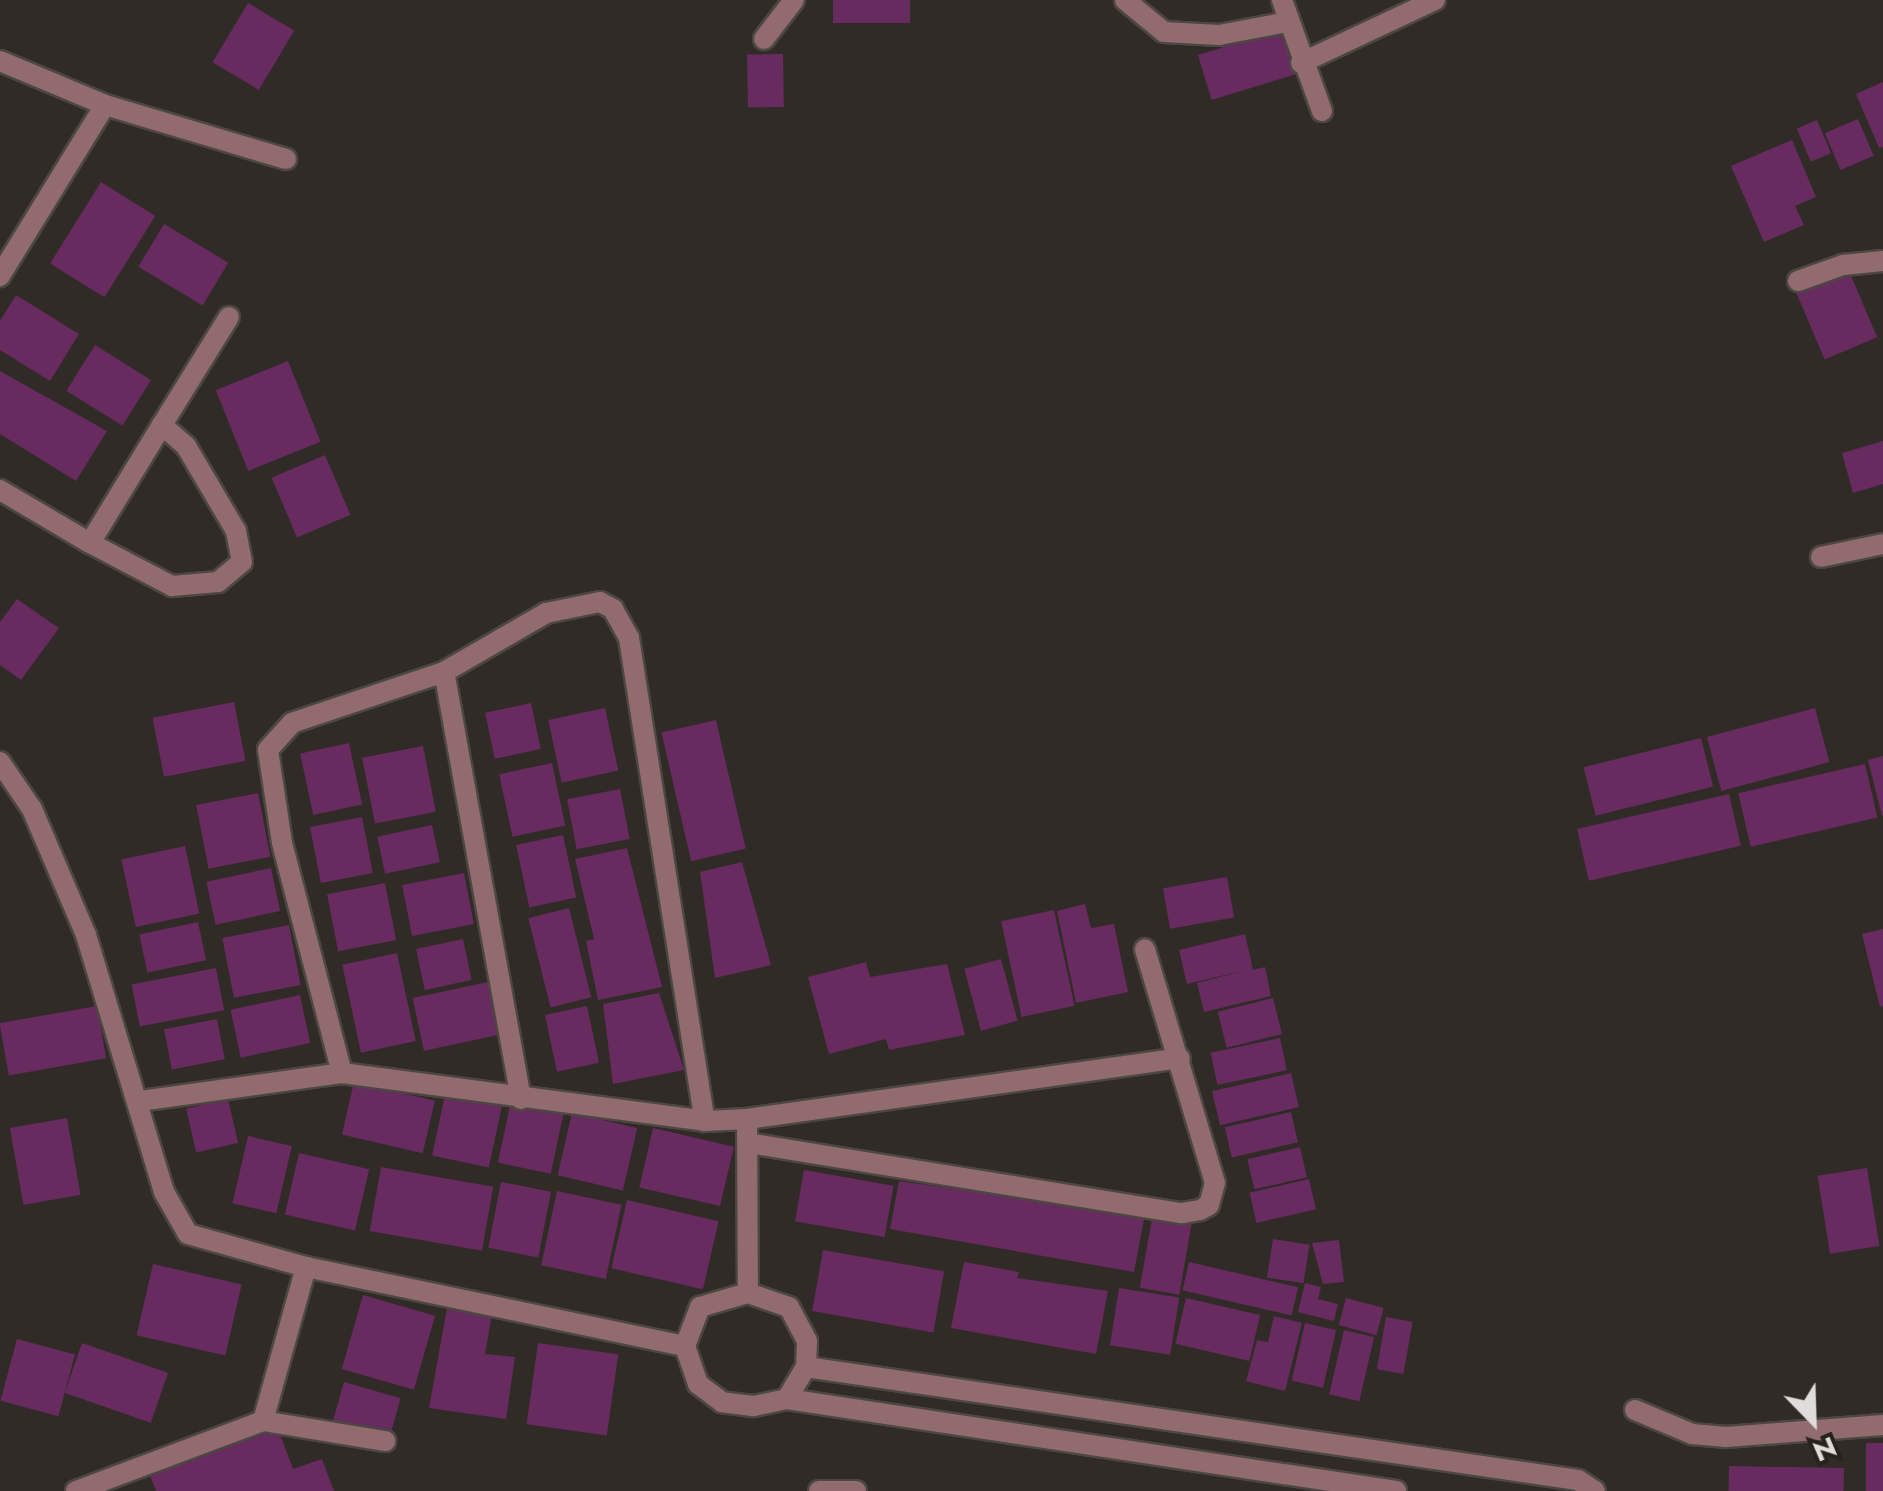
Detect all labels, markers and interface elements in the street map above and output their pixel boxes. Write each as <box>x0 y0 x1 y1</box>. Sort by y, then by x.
north arrow <box>1763 1371 1863 1471</box>
text: N <box>1807 1426 1843 1472</box>

